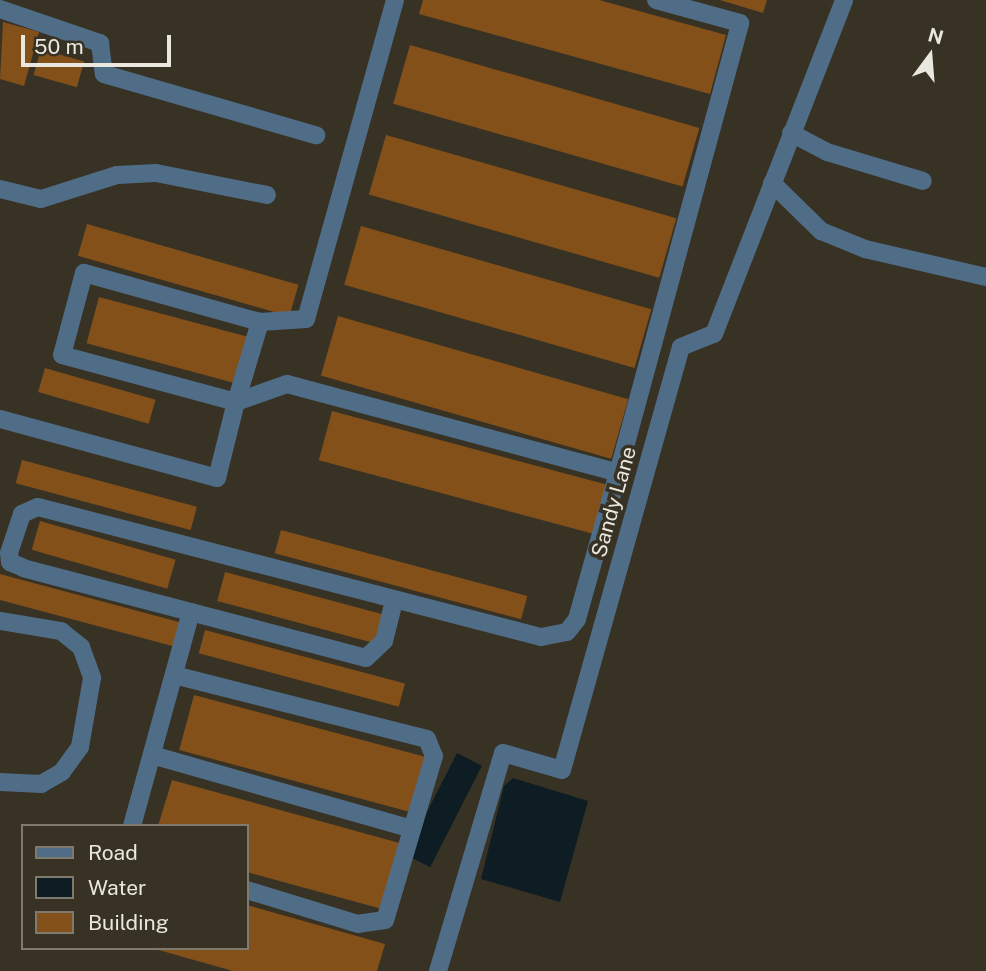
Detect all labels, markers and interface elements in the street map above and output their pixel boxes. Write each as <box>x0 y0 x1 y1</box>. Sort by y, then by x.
scale bar <box>24 21 175 65</box>
north arrow <box>895 21 965 91</box>
text: N <box>926 23 946 48</box>
text: 50 m <box>34 34 84 59</box>
street label: Sandy Lane <box>586 444 642 560</box>
legend <box>21 824 248 950</box>
text: Road <box>88 840 138 865</box>
text: Water <box>88 875 146 900</box>
text: Building <box>88 910 169 935</box>

